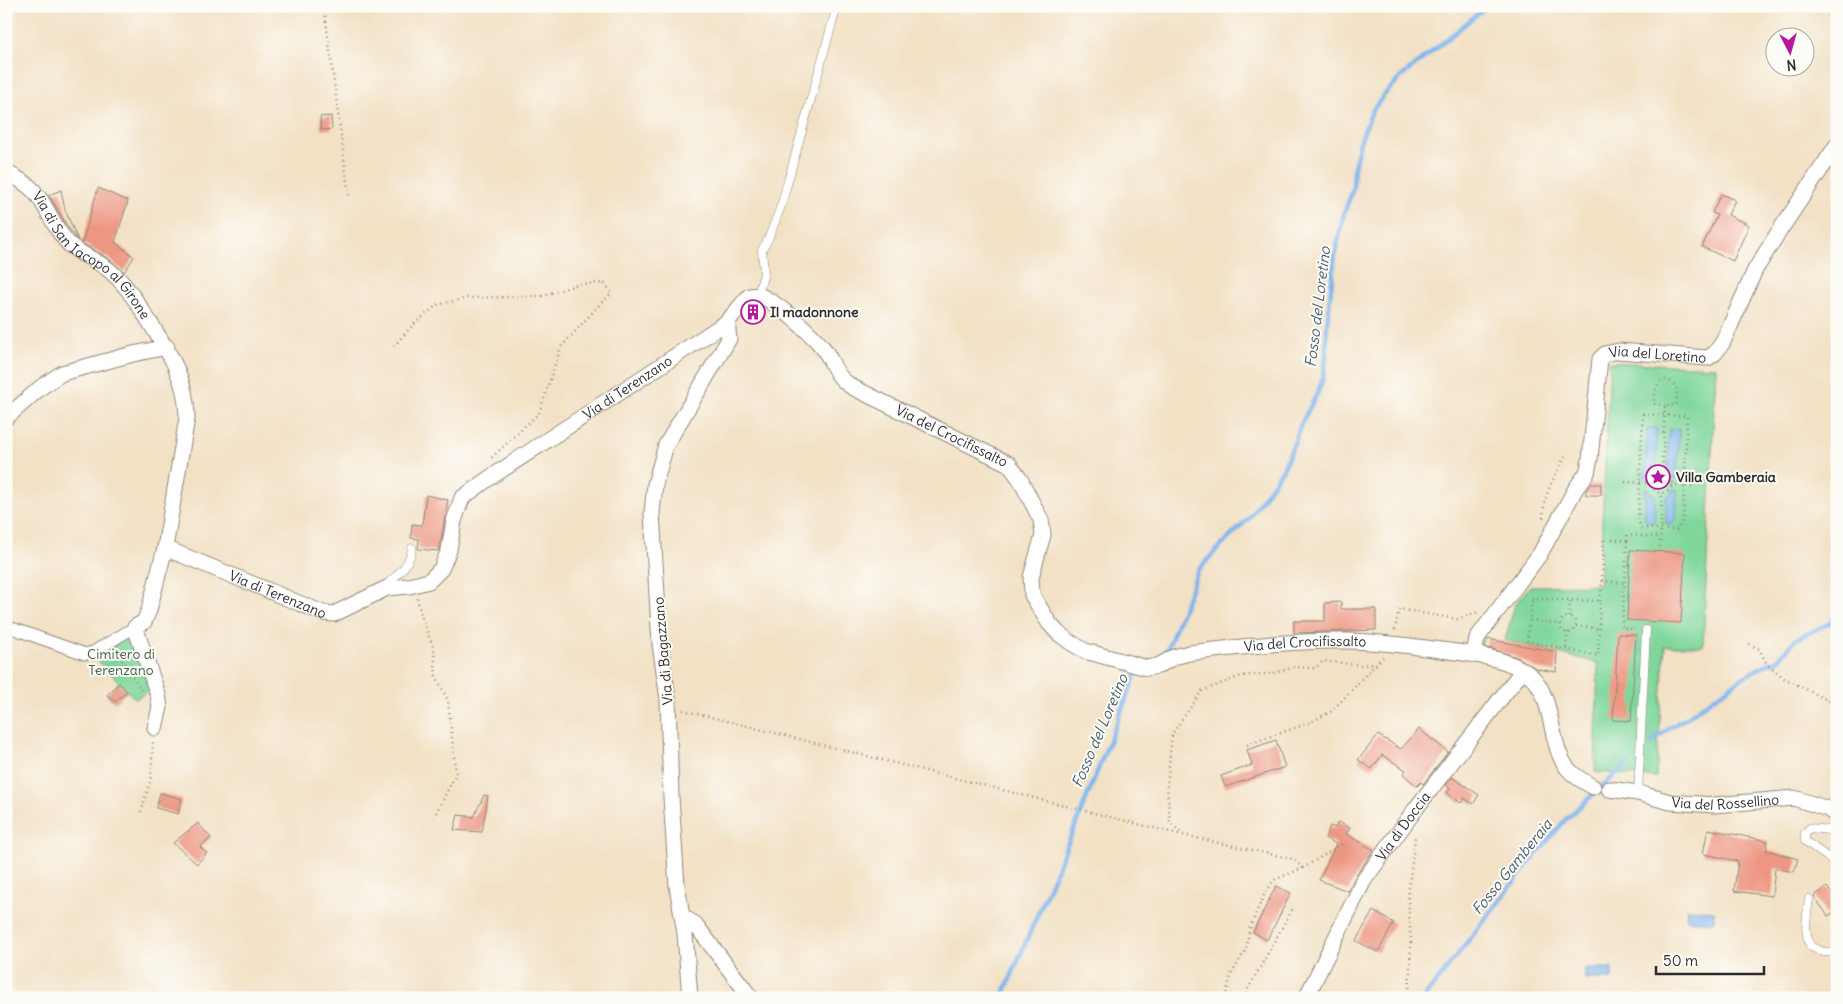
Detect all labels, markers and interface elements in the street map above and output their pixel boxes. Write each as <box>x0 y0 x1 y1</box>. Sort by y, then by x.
north arrow <box>1766 28 1816 78</box>
text: N <box>1786 55 1797 74</box>
street label: Via di San Iacopo al Girone <box>29 187 154 322</box>
water label: Fosso del Loretino <box>1301 244 1335 368</box>
building icon: Il madonnone <box>740 299 766 325</box>
place label: Il madonnone <box>770 303 859 321</box>
street label: Via del Loretino <box>1607 342 1707 367</box>
street label: Via di Terenzano <box>579 351 676 423</box>
street label: Via del Crocifissalto <box>893 401 1011 471</box>
place icon: Villa Gamberaia <box>1645 464 1671 490</box>
place label: Villa Gamberaia <box>1676 468 1776 486</box>
street label: Via di Terenzano <box>227 566 329 622</box>
street label: Via di Bagazzano <box>649 596 677 706</box>
street label: Via del Crocifissalto <box>1243 632 1367 656</box>
park label: Cimitero di Terenzano <box>87 645 155 679</box>
water label: Fosso del Loretino <box>1067 670 1133 790</box>
street label: Via di Doccia <box>1372 788 1434 864</box>
street label: Via del Rossellino <box>1671 790 1780 814</box>
water label: Fosso Gamberaia <box>1467 814 1557 918</box>
scale bar <box>1656 944 1763 976</box>
text: 50 m <box>1663 951 1698 970</box>

